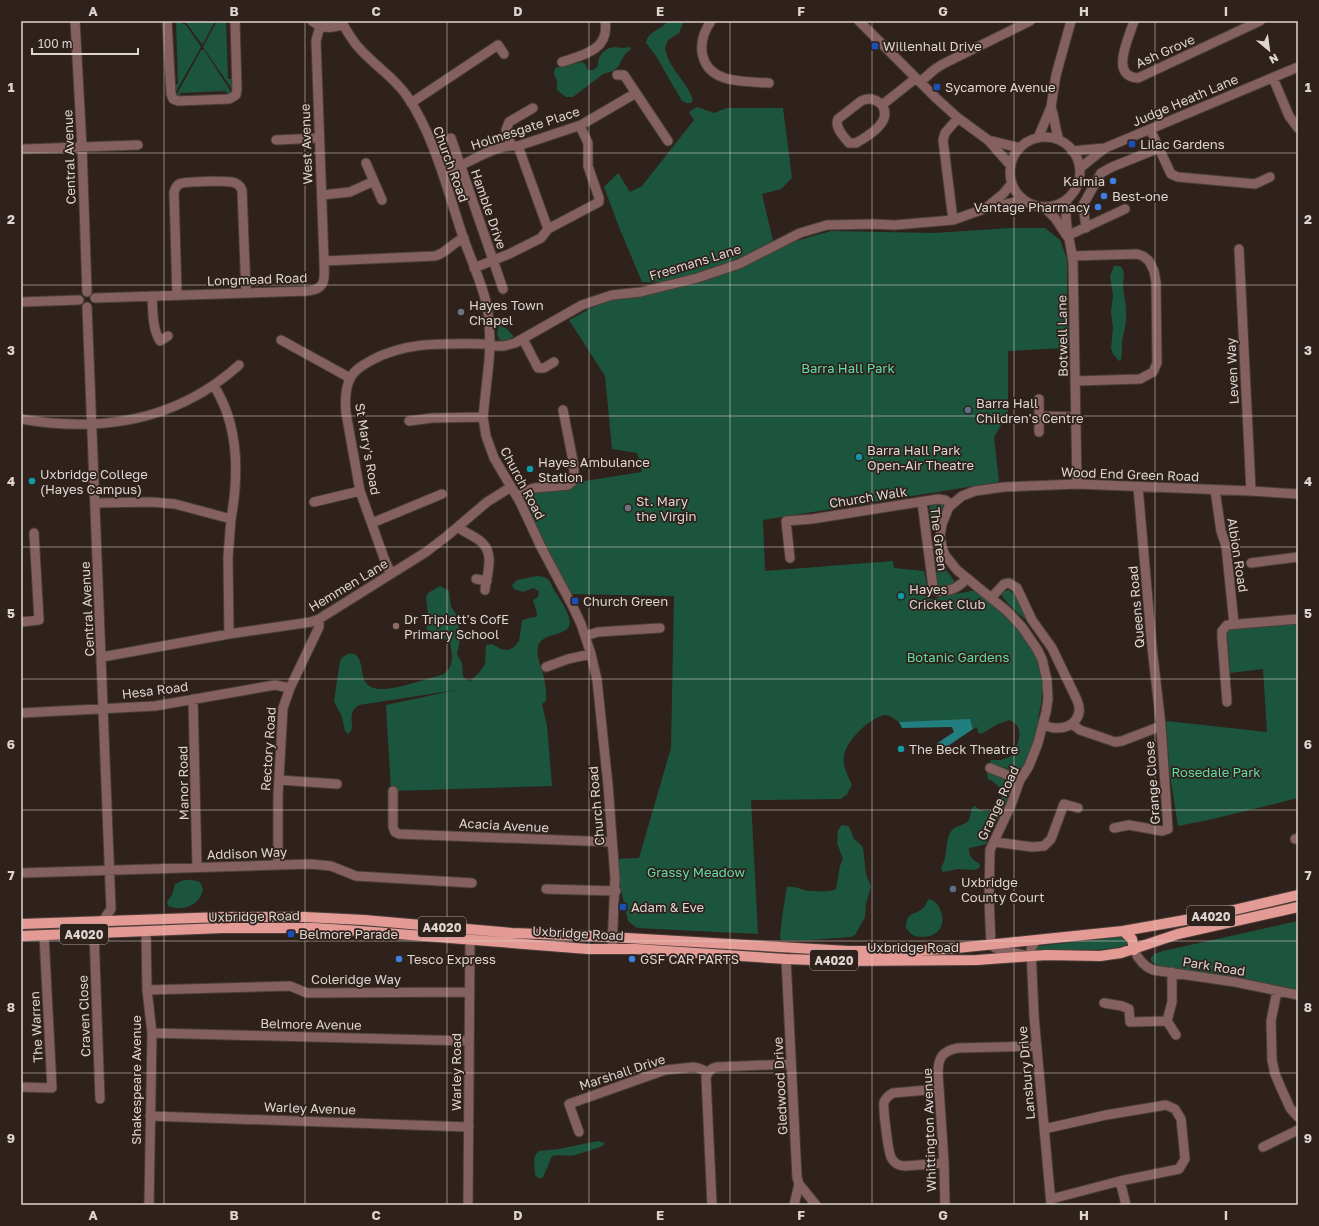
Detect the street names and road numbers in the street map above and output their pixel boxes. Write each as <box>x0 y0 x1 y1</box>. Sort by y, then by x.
street label: Ash Grove <box>1133 31 1197 71</box>
street label: Judge Heath Lane <box>1130 70 1240 130</box>
street label: West Avenue <box>297 103 315 185</box>
street label: Holmesgate Place <box>468 103 582 153</box>
street label: Central Avenue <box>59 109 79 205</box>
street label: Church Road <box>430 124 472 204</box>
street label: Hamble Drive <box>468 167 510 251</box>
street label: Freemans Lane <box>647 240 743 284</box>
street label: Longmead Road <box>206 269 308 289</box>
street label: Botwell Lane <box>1053 295 1071 377</box>
street label: Leven Way <box>1222 337 1242 405</box>
street label: St Mary's Road <box>352 402 384 496</box>
street label: Church Road <box>497 444 549 522</box>
street label: Wood End Green Road <box>1061 464 1199 484</box>
street label: Church Walk <box>828 483 909 511</box>
street label: The Green <box>927 506 951 572</box>
street label: Albion Road <box>1224 517 1252 593</box>
street label: Hemmen Lane <box>305 555 391 615</box>
street label: Central Avenue <box>77 561 97 657</box>
street label: Queens Road <box>1124 565 1148 649</box>
street label: Hesa Road <box>121 678 189 702</box>
street label: Rectory Road <box>257 706 279 792</box>
street label: Grange Close <box>1141 741 1163 825</box>
street label: Manor Road <box>174 746 192 820</box>
street label: Grange Road <box>974 763 1022 843</box>
street label: Church Road <box>585 766 607 846</box>
street label: Acacia Avenue <box>459 815 549 835</box>
street label: Addison Way <box>207 844 288 862</box>
road number: A4020 <box>1187 906 1235 926</box>
street label: Uxbridge Road <box>208 907 300 925</box>
road number: A4020 <box>418 917 466 937</box>
street label: Uxbridge Road <box>532 923 624 943</box>
road number: A4020 <box>60 924 108 944</box>
street label: Uxbridge Road <box>867 939 959 955</box>
road number: A4020 <box>810 950 858 970</box>
street label: Park Road <box>1182 953 1246 979</box>
street label: Coleridge Way <box>311 971 402 987</box>
street label: Craven Close <box>75 975 93 1057</box>
street label: The Warren <box>26 991 46 1063</box>
street label: Shakespeare Avenue <box>128 1015 144 1145</box>
street label: Belmore Avenue <box>260 1015 362 1033</box>
street label: Lansbury Drive <box>1014 1026 1038 1120</box>
street label: Warley Road <box>448 1033 464 1111</box>
street label: Gledwood Drive <box>769 1037 791 1135</box>
street label: Marshall Drive <box>577 1051 667 1093</box>
street label: Whittington Avenue <box>919 1068 939 1192</box>
street label: Warley Avenue <box>264 1098 356 1118</box>

